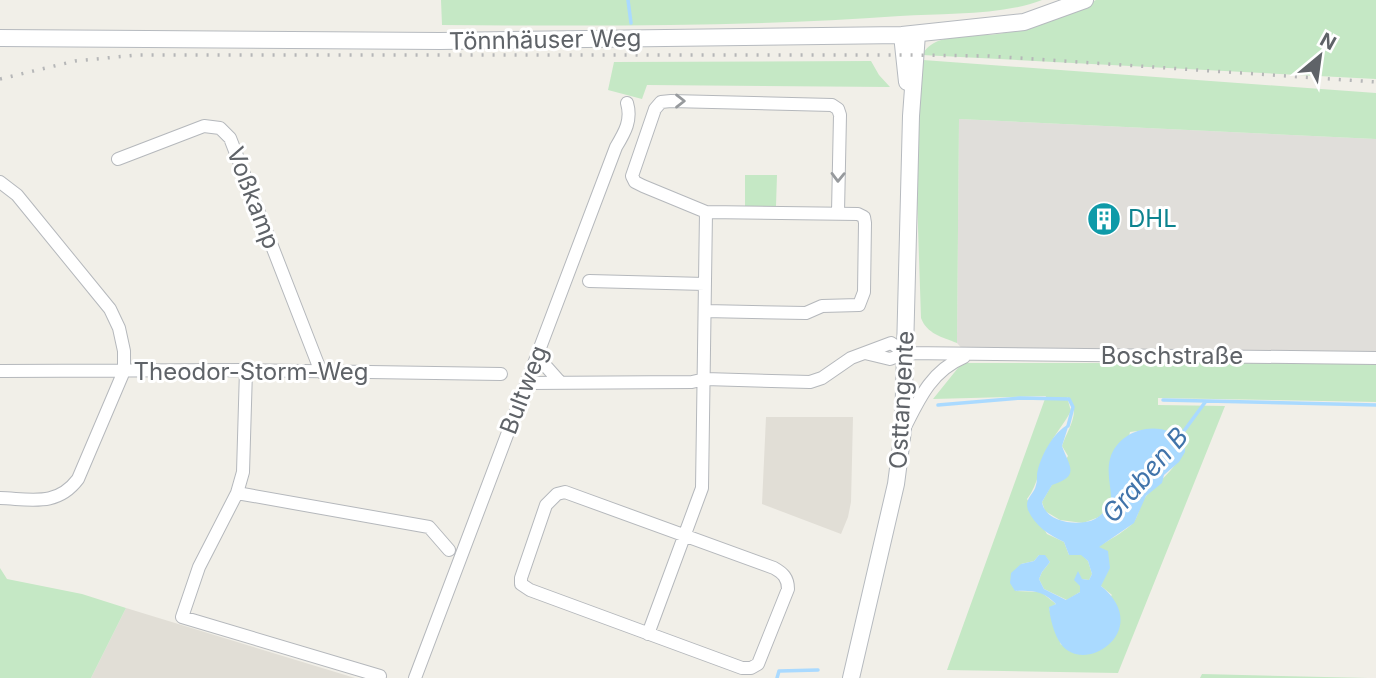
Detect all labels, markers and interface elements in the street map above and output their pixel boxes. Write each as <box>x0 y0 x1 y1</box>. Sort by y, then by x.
north arrow <box>1285 21 1355 91</box>
street label: Tönnhäuser Weg <box>449 23 641 56</box>
text: N <box>1316 28 1340 55</box>
one-way arrow <box>675 93 686 109</box>
street label: Voßkamp <box>221 143 286 253</box>
one-way arrow <box>831 172 846 183</box>
building icon: DHL <box>1085 200 1123 238</box>
place label: DHL <box>1128 204 1177 233</box>
street label: Osttangente <box>883 330 920 470</box>
street label: Boschstraße <box>1101 341 1243 370</box>
street label: Bultweg <box>493 342 554 438</box>
street label: Theodor-Storm-Weg <box>133 357 369 386</box>
water label: Graben B <box>1095 421 1194 528</box>

